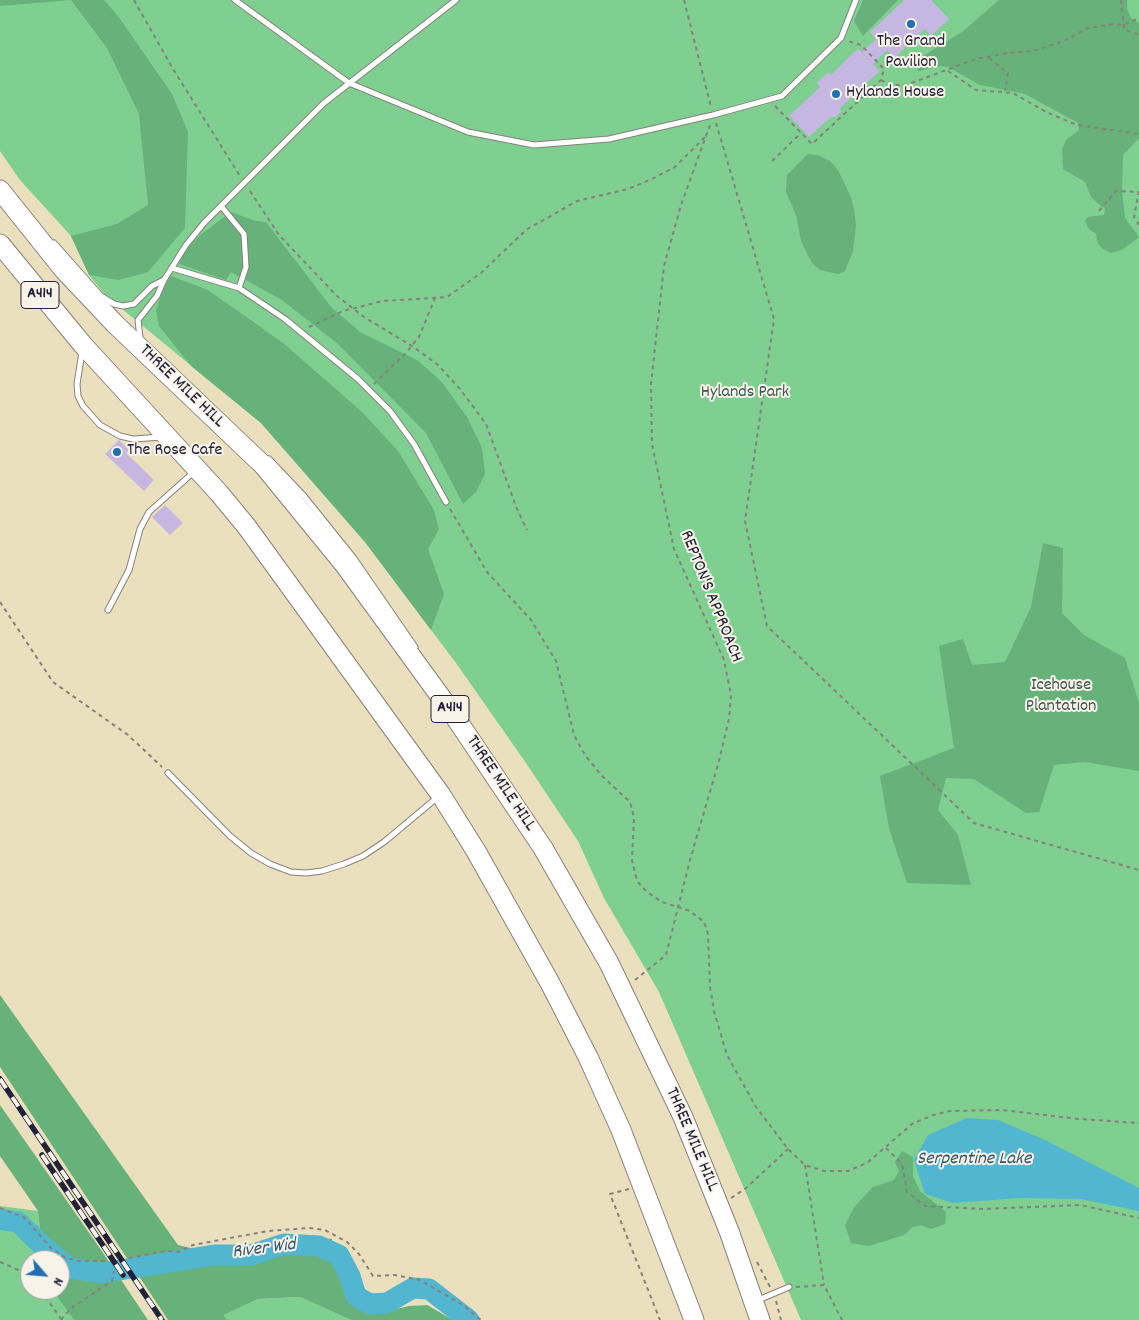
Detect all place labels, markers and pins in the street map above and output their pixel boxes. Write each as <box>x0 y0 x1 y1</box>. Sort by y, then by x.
marker: The Grand Pavilion <box>905 18 917 30</box>
place label: The Grand Pavilion <box>877 32 945 74</box>
place label: Hylands House <box>846 83 944 105</box>
marker: Hylands House <box>830 88 842 100</box>
place label: The Rose Cafe <box>127 441 222 463</box>
marker: The Rose Cafe <box>111 446 123 458</box>

